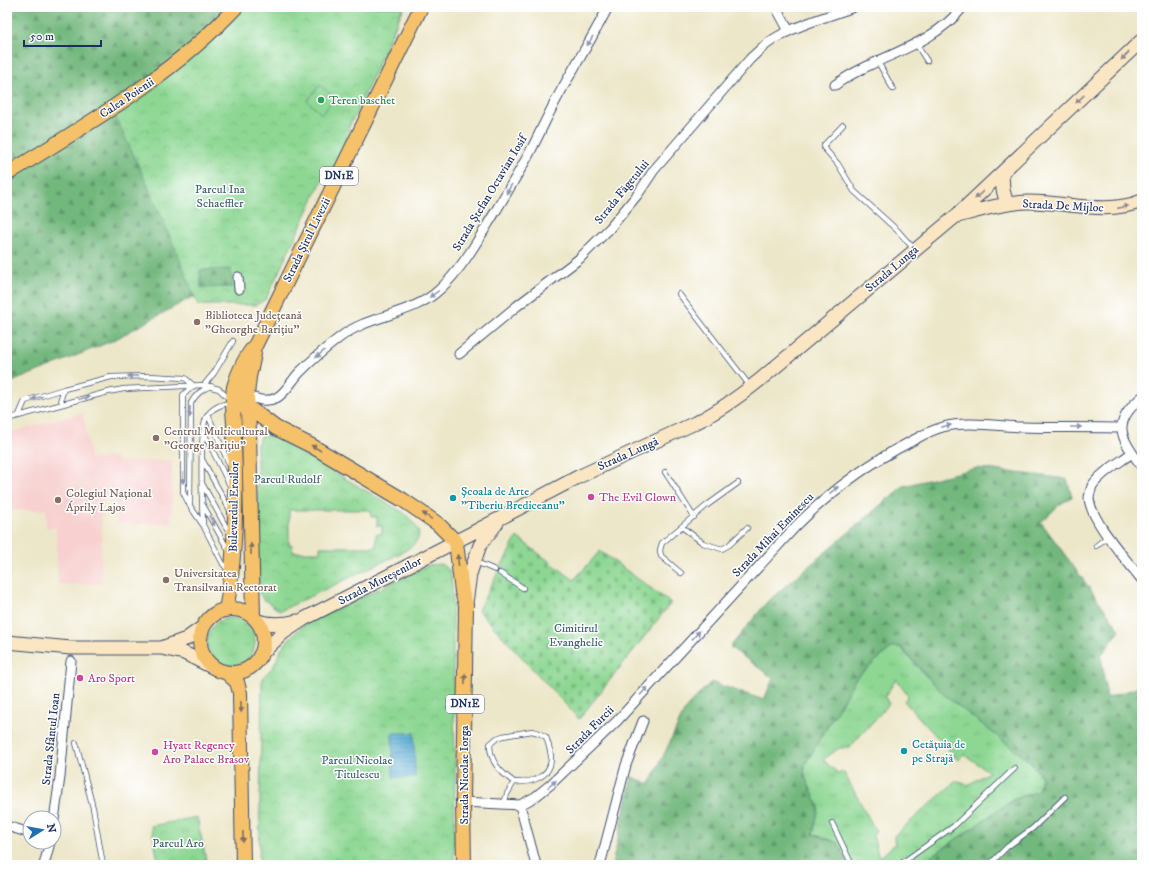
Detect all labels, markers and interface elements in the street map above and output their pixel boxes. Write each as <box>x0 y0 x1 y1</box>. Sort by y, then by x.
scale bar <box>24 22 101 48</box>
text: 50 m <box>30 29 54 44</box>
one-way arrow <box>586 35 593 47</box>
one-way arrow <box>1120 51 1130 61</box>
street label: Calea Poienii <box>97 74 157 122</box>
place label: Teren baschet <box>329 93 395 108</box>
one-way arrow <box>1076 94 1085 103</box>
marker: Teren baschet <box>316 95 326 105</box>
street label: Strada Ștefan Octavian Iosif <box>449 130 532 254</box>
street label: Strada Făgetului <box>592 157 652 227</box>
road number: DN1E <box>320 167 358 185</box>
park label: Parcul Ina Schaeffler <box>195 182 246 211</box>
one-way arrow <box>505 183 512 194</box>
one-way arrow <box>974 190 984 200</box>
street label: Strada Șirul Livezii <box>280 195 334 285</box>
street label: Strada De Mijloc <box>1022 196 1104 216</box>
one-way arrow <box>1117 203 1129 209</box>
street label: Strada Lungă <box>862 242 922 296</box>
one-way arrow <box>428 290 439 298</box>
place label: Biblioteca Județeană "Gheorghe Barițiu" <box>205 308 303 337</box>
marker: Biblioteca Județeană "Gheorghe Barițiu" <box>192 317 202 327</box>
one-way arrow <box>316 349 325 358</box>
one-way arrow <box>127 373 139 380</box>
one-way arrow <box>78 394 90 400</box>
one-way arrow <box>31 395 43 401</box>
one-way arrow <box>187 406 194 418</box>
one-way arrow <box>940 423 953 429</box>
place label: Centrul Multicultural "George Barițiu" <box>164 424 268 453</box>
one-way arrow <box>1070 424 1083 430</box>
marker: Centrul Multicultural "George Barițiu" <box>151 433 161 443</box>
street label: Strada Lungă <box>595 434 662 474</box>
one-way arrow <box>310 445 322 452</box>
street label: Bulevardul Eroilor <box>226 461 242 552</box>
one-way arrow <box>180 472 186 485</box>
park label: Parcul Rudolf <box>254 472 322 487</box>
place label: Școala de Arte "Tiberiu Brediceanu" <box>461 484 565 513</box>
place label: Colegiul Național Áprily Lajos <box>66 486 152 515</box>
one-way arrow <box>829 486 840 495</box>
place label: The Evil Clown <box>599 490 677 505</box>
street label: Strada Mihai Eminescu <box>729 490 817 580</box>
marker: The Evil Clown <box>586 492 596 502</box>
marker: Școala de Arte "Tiberiu Brediceanu" <box>448 493 458 503</box>
marker: Colegiul Național Áprily Lajos <box>53 495 63 505</box>
one-way arrow <box>422 512 432 520</box>
one-way arrow <box>208 515 215 527</box>
one-way arrow <box>247 543 254 555</box>
street label: Strada Mureșenilor <box>336 553 425 608</box>
one-way arrow <box>455 554 461 566</box>
place label: Universitatea Transilvania Rectorat <box>174 566 277 595</box>
marker: Universitatea Transilvania Rectorat <box>161 575 171 585</box>
park label: Cimitirul Evanghelic <box>549 621 603 650</box>
one-way arrow <box>691 630 700 639</box>
place label: Aro Sport <box>88 671 135 686</box>
one-way arrow <box>462 672 468 685</box>
marker: Aro Sport <box>75 673 85 683</box>
one-way arrow <box>639 686 648 697</box>
street label: Strada Sfântul Ioan <box>39 691 63 786</box>
road number: DN1E <box>446 695 484 713</box>
one-way arrow <box>238 701 244 714</box>
street label: Strada Furcii <box>563 703 617 757</box>
street label: Strada Nicolae Iorga <box>457 725 472 825</box>
place label: Cetățuia de pe Strajă <box>911 737 965 766</box>
place label: Hyatt Regency Aro Palace Brasov <box>163 738 250 767</box>
marker: Cetățuia de pe Strajă <box>899 746 909 756</box>
marker: Hyatt Regency Aro Palace Brasov <box>150 747 160 757</box>
park label: Parcul Nicolae Titulescu <box>322 753 392 782</box>
one-way arrow <box>547 779 557 788</box>
north arrow <box>22 810 62 850</box>
text: N <box>43 823 59 834</box>
one-way arrow <box>240 831 246 844</box>
park label: Parcul Aro <box>152 836 204 851</box>

